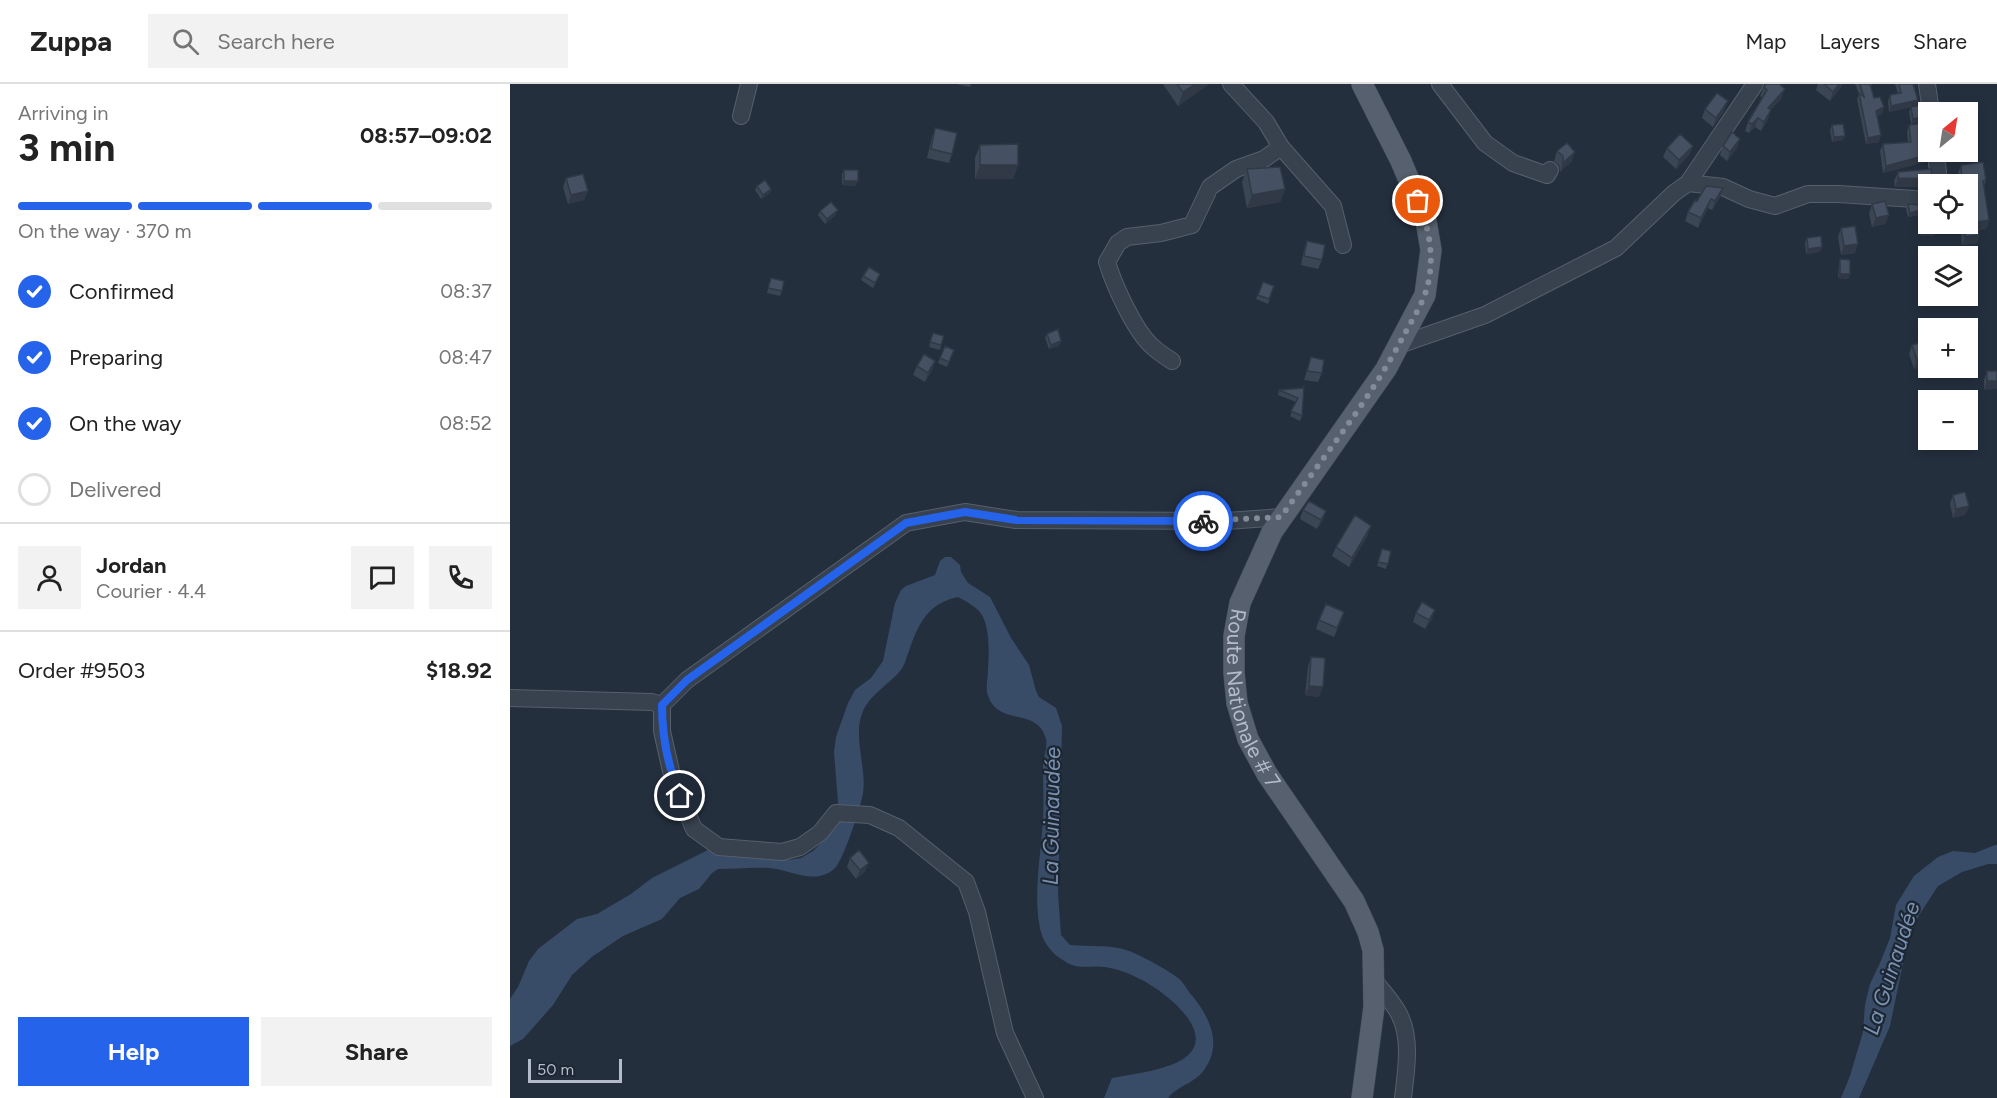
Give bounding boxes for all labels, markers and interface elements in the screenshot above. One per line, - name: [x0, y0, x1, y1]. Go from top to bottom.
- search box: [148, 14, 568, 68]
- text: Zuppa: [30, 24, 112, 58]
- icon: search: [169, 25, 202, 58]
- text: Search here: [217, 28, 335, 55]
- text: Map: [1746, 29, 1786, 54]
- text: Layers: [1819, 29, 1880, 54]
- text: Share: [1913, 29, 1967, 54]
- text: Arriving in: [18, 101, 108, 125]
- north arrow: [1918, 102, 1978, 162]
- map controls: [1918, 102, 1978, 450]
- text: 08:57–09:02: [360, 122, 492, 149]
- text: 3 min: [18, 124, 115, 171]
- button: locate: [1918, 174, 1978, 234]
- pin: [1392, 175, 1443, 226]
- icon: bag: [1401, 184, 1434, 217]
- text: On the way · 370 m: [18, 219, 192, 243]
- button: layers: [1918, 246, 1978, 306]
- icon: check: [18, 275, 51, 308]
- text: Confirmed: [69, 278, 174, 305]
- text: 08:37: [440, 279, 492, 303]
- button: +: [1918, 318, 1978, 378]
- icon: check: [18, 341, 51, 374]
- text: Preparing: [69, 344, 163, 371]
- text: 08:47: [439, 345, 492, 369]
- button: −: [1918, 390, 1978, 450]
- icon: check: [18, 407, 51, 440]
- text: On the way: [69, 410, 181, 437]
- text: 08:52: [439, 411, 492, 435]
- text: Delivered: [69, 476, 162, 503]
- courier: [1173, 491, 1233, 551]
- icon: bike: [1187, 505, 1220, 538]
- button: person: [18, 546, 81, 609]
- button: chat: [351, 546, 414, 609]
- button: phone: [429, 546, 492, 609]
- text: Jordan: [96, 552, 167, 579]
- text: Courier · 4.4: [96, 579, 206, 603]
- street label: Route Nationale # 7: [1222, 607, 1286, 793]
- text: Order #9503: [18, 657, 145, 684]
- text: $18.92: [426, 657, 492, 684]
- water label: La Guinaudée: [1037, 747, 1066, 885]
- pin: [654, 770, 705, 821]
- icon: home: [663, 779, 696, 812]
- water label: La Guinaudée: [1857, 898, 1926, 1038]
- button: Help: [18, 1017, 249, 1086]
- button: Share: [261, 1017, 492, 1086]
- scale bar: [528, 1056, 622, 1084]
- text: 50 m: [537, 1060, 574, 1079]

